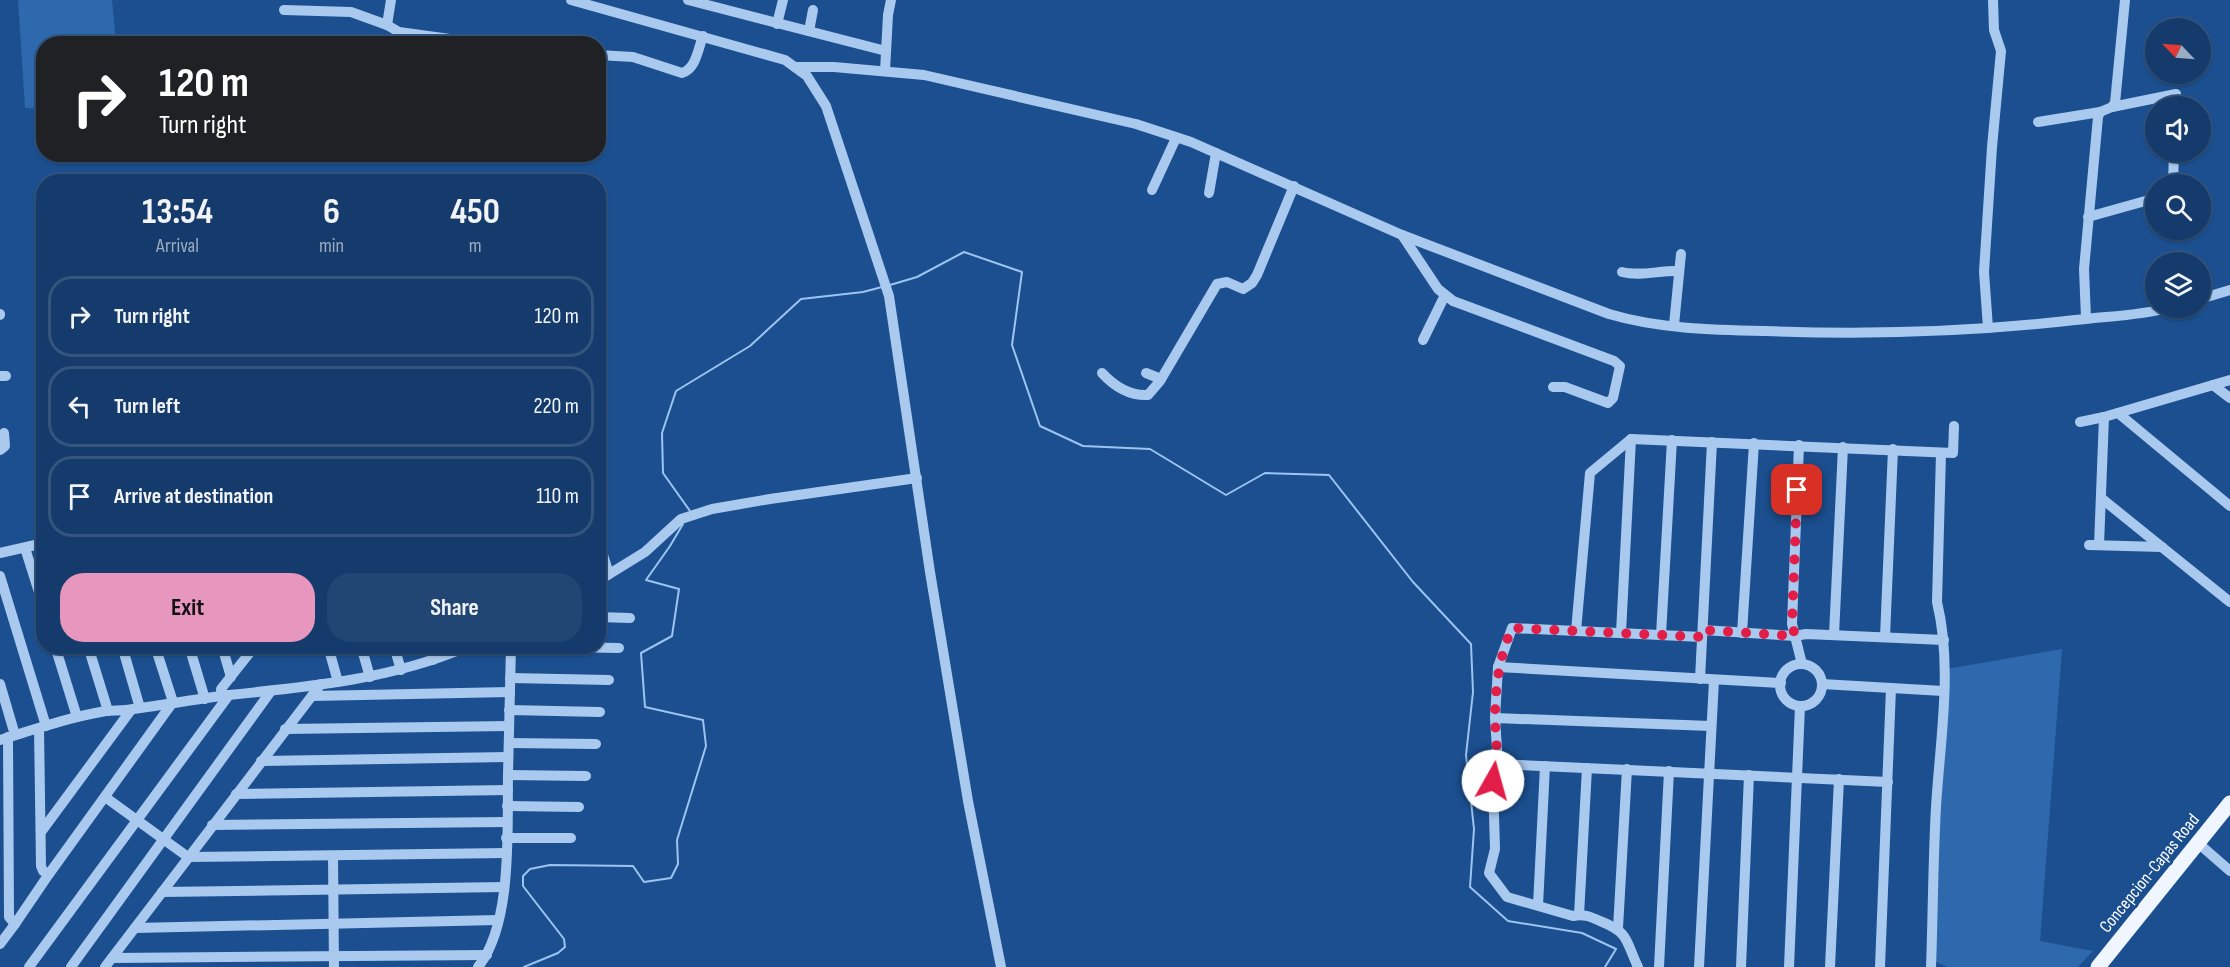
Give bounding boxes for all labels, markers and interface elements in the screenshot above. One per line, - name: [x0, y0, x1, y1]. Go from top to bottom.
- north arrow: [2145, 18, 2211, 84]
- map controls: [2145, 18, 2211, 318]
- text: 120 m: [159, 58, 249, 109]
- icon: right: [60, 60, 138, 138]
- button: sound: [2145, 96, 2211, 162]
- text: Turn right: [159, 109, 246, 141]
- button: search: [2145, 174, 2211, 240]
- text: 13:54: [142, 191, 213, 234]
- text: 6: [323, 191, 340, 234]
- text: 450: [450, 191, 500, 234]
- text: Arrival: [156, 234, 199, 258]
- text: min: [319, 234, 344, 258]
- text: m: [469, 234, 481, 258]
- button: layers: [2145, 252, 2211, 318]
- icon: right: [63, 300, 96, 333]
- text: Turn right: [114, 303, 190, 330]
- text: 120 m: [535, 303, 579, 330]
- icon: left: [63, 390, 96, 423]
- text: Turn left: [114, 393, 180, 420]
- text: 220 m: [533, 393, 579, 420]
- pin: [1771, 464, 1822, 515]
- icon: arrive: [1780, 473, 1813, 506]
- icon: arrive: [63, 480, 96, 513]
- text: Arrive at destination: [114, 483, 273, 510]
- text: 110 m: [536, 483, 579, 510]
- button: Exit: [60, 573, 315, 642]
- button: Share: [327, 573, 582, 642]
- position arrow: [1461, 749, 1525, 813]
- street label: Concepcion-Capas Road: [2095, 810, 2204, 937]

